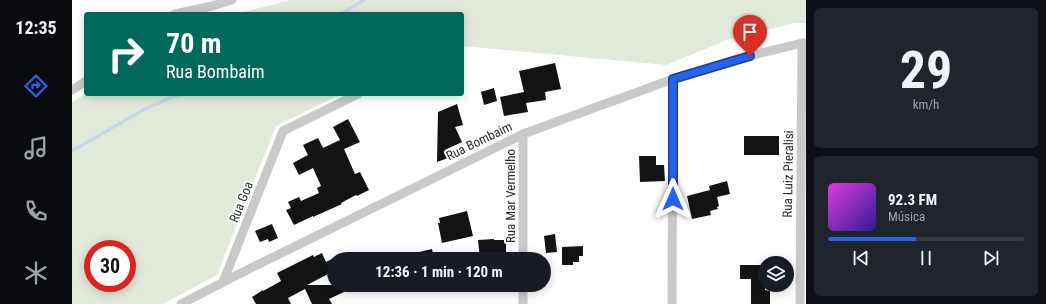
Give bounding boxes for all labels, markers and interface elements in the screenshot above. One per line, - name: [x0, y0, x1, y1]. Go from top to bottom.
- pin: [733, 15, 767, 56]
- text: 12:35: [15, 17, 57, 38]
- icon: arrive: [739, 21, 761, 43]
- text: 70 m: [166, 27, 222, 60]
- icon: right: [100, 28, 152, 80]
- text: 29: [900, 40, 952, 101]
- text: Rua Bombaim: [166, 61, 265, 82]
- icon: directions: [22, 72, 50, 100]
- text: km/h: [913, 97, 939, 112]
- street label: Rua Bombaim: [444, 119, 514, 163]
- street label: Rua Luiz Pieralisi: [780, 130, 796, 218]
- icon: music: [22, 134, 50, 162]
- street label: Rua Mar Vermelho: [503, 149, 518, 243]
- position arrow: [652, 178, 694, 220]
- street label: Rua Goa: [226, 179, 256, 225]
- text: 92.3 FM: [888, 191, 937, 209]
- icon: phone: [22, 197, 50, 225]
- text: Música: [888, 209, 925, 224]
- speed limit sign: 30: [84, 240, 136, 292]
- icon: previous: [850, 247, 872, 269]
- icon: pause: [915, 247, 937, 269]
- icon: next: [980, 247, 1002, 269]
- map controls: [758, 256, 794, 292]
- button: layers: [758, 256, 794, 292]
- icon: climate: [22, 259, 50, 287]
- text: 12:36 · 1 min · 120 m: [375, 263, 503, 281]

